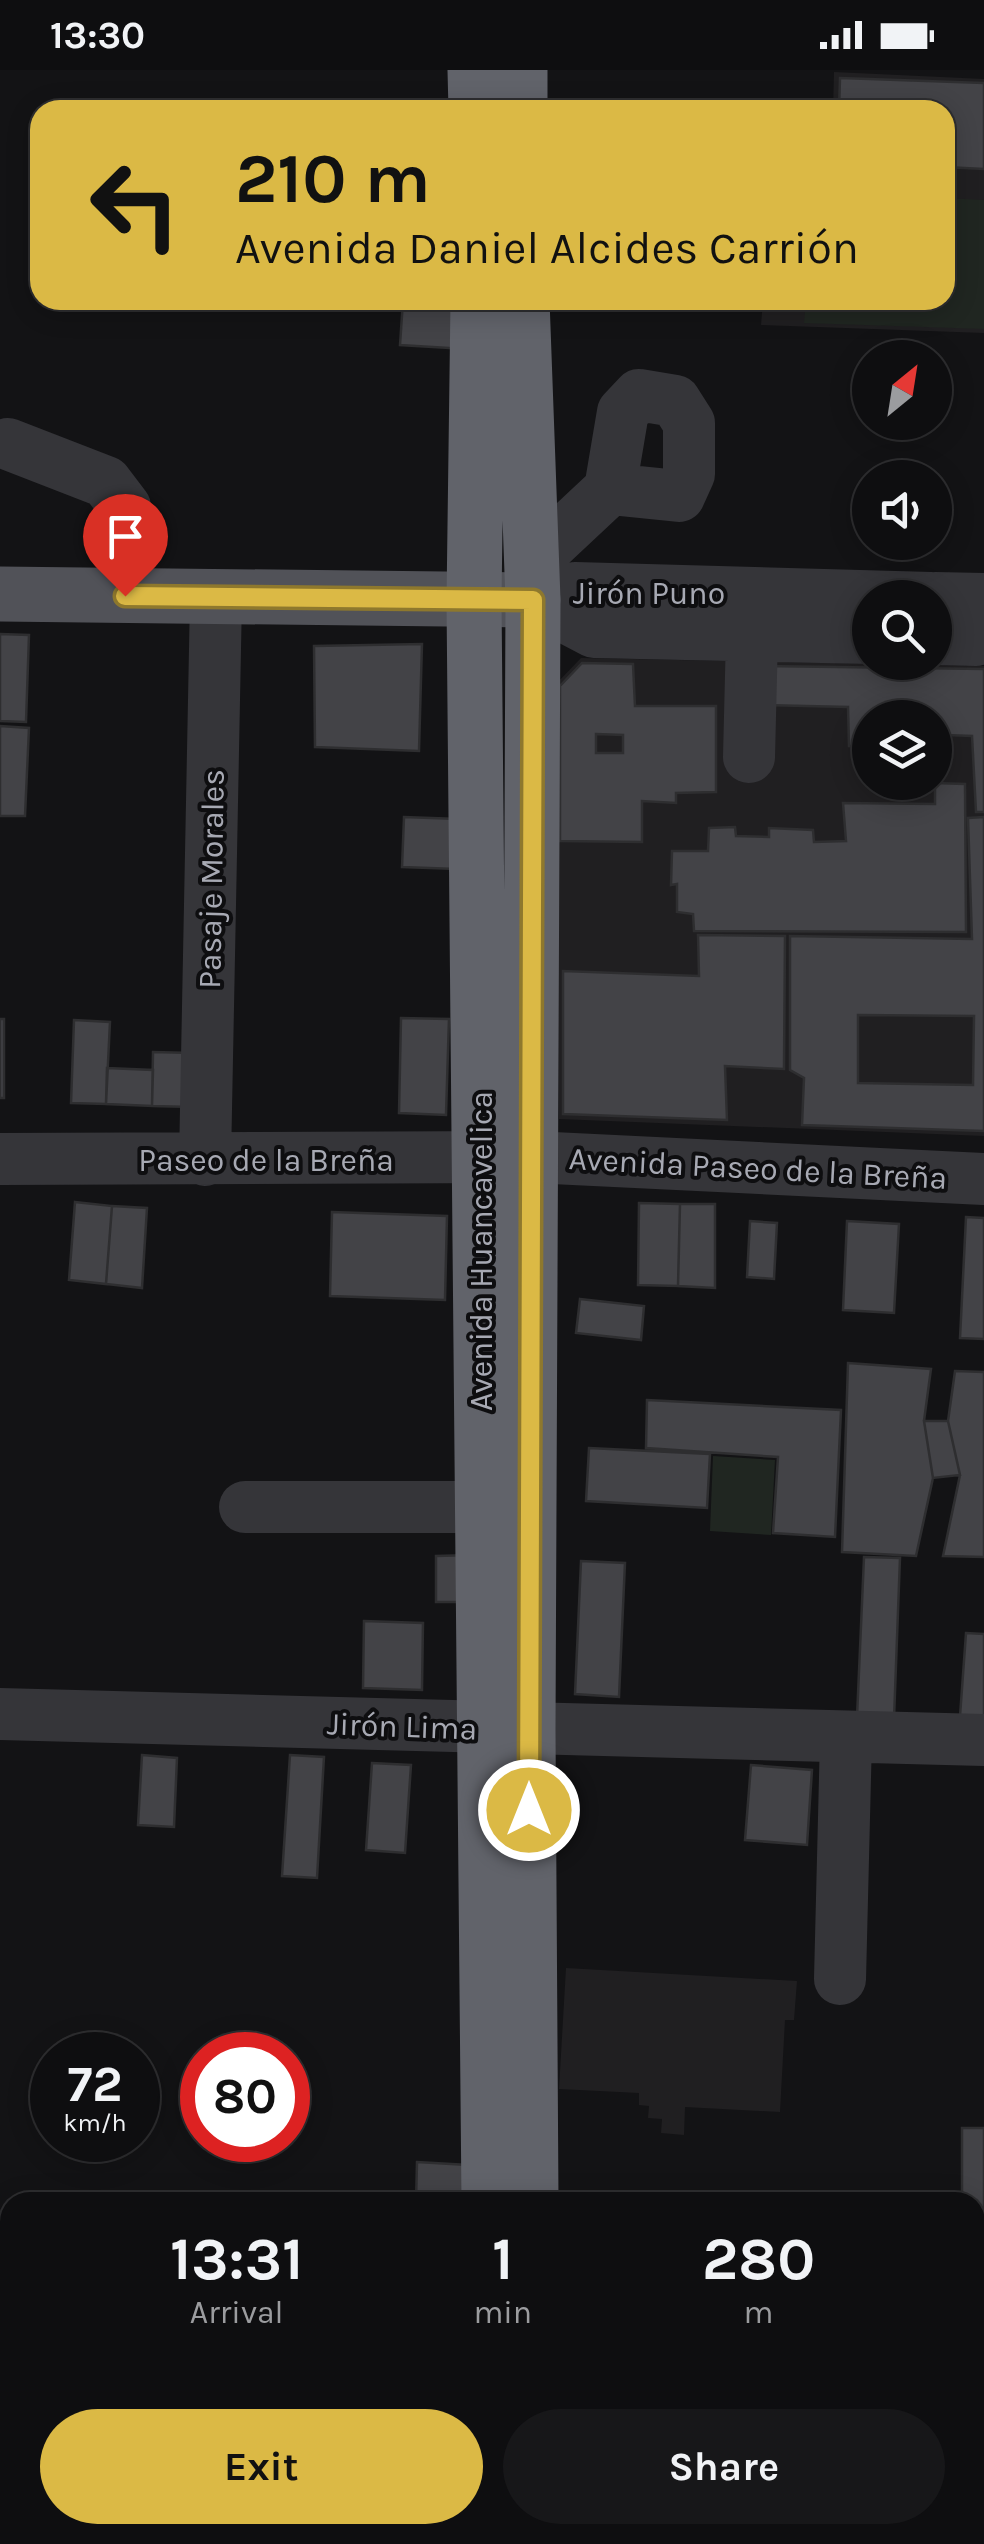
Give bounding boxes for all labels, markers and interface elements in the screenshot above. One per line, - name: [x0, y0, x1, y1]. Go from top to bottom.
- text: 13:30: [50, 13, 145, 58]
- text: 210 m: [235, 138, 431, 220]
- icon: left: [70, 140, 200, 270]
- text: Avenida Daniel Alcides Carrión: [235, 222, 859, 274]
- north arrow: [852, 340, 952, 440]
- map controls: [852, 340, 952, 800]
- button: sound: [852, 460, 952, 560]
- pin: [83, 494, 168, 597]
- icon: arrive: [98, 509, 153, 564]
- street label: Jirón Puno: [573, 575, 725, 612]
- button: search: [852, 580, 952, 680]
- button: layers: [852, 700, 952, 800]
- street label: Pasaje Morales: [191, 769, 232, 989]
- street label: Avenida Huancavelica: [463, 1091, 500, 1411]
- street label: Avenida Paseo de la Breña: [568, 1140, 948, 1197]
- street label: Paseo de la Breña: [138, 1142, 394, 1179]
- street label: Jirón Lima: [326, 1705, 478, 1748]
- position arrow: [477, 1758, 581, 1862]
- speed limit sign: 80: [180, 2032, 310, 2162]
- text: 72: [67, 2055, 123, 2114]
- text: km/h: [63, 2108, 127, 2137]
- text: 13:31: [170, 2224, 303, 2294]
- text: 1: [492, 2224, 513, 2294]
- text: 280: [702, 2224, 815, 2294]
- text: Arrival: [190, 2294, 284, 2331]
- text: min: [473, 2294, 532, 2331]
- text: m: [744, 2294, 774, 2331]
- button: Exit: [40, 2409, 483, 2524]
- button: Share: [503, 2409, 945, 2524]

